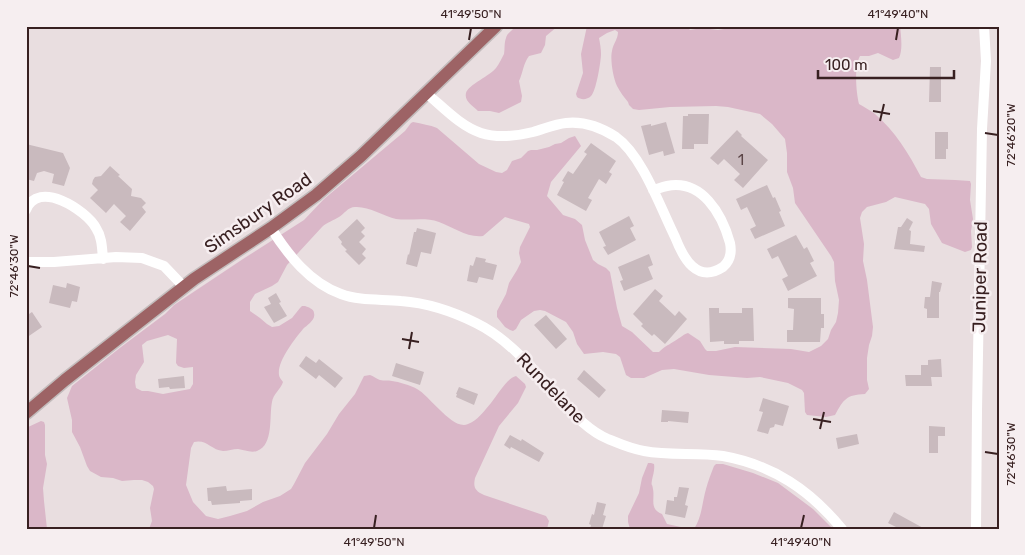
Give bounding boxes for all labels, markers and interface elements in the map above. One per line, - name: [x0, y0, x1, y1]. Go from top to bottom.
- text: 41°49'50"N: [440, 7, 502, 21]
- text: 41°49'40"N: [868, 7, 928, 21]
- scale bar: [818, 48, 954, 80]
- text: 100 m: [825, 56, 867, 74]
- text: 72°46'20"W: [1004, 103, 1018, 166]
- house number: 1: [738, 151, 744, 169]
- street label: Simsbury Road: [200, 168, 316, 258]
- street label: Juniper Road: [968, 221, 992, 333]
- text: 72°46'30"W: [7, 234, 21, 298]
- street label: Rundelane: [512, 348, 590, 428]
- text: 72°46'30"W: [1004, 422, 1018, 486]
- text: 41°49'50"N: [343, 535, 405, 549]
- text: 41°49'40"N: [771, 535, 831, 549]

